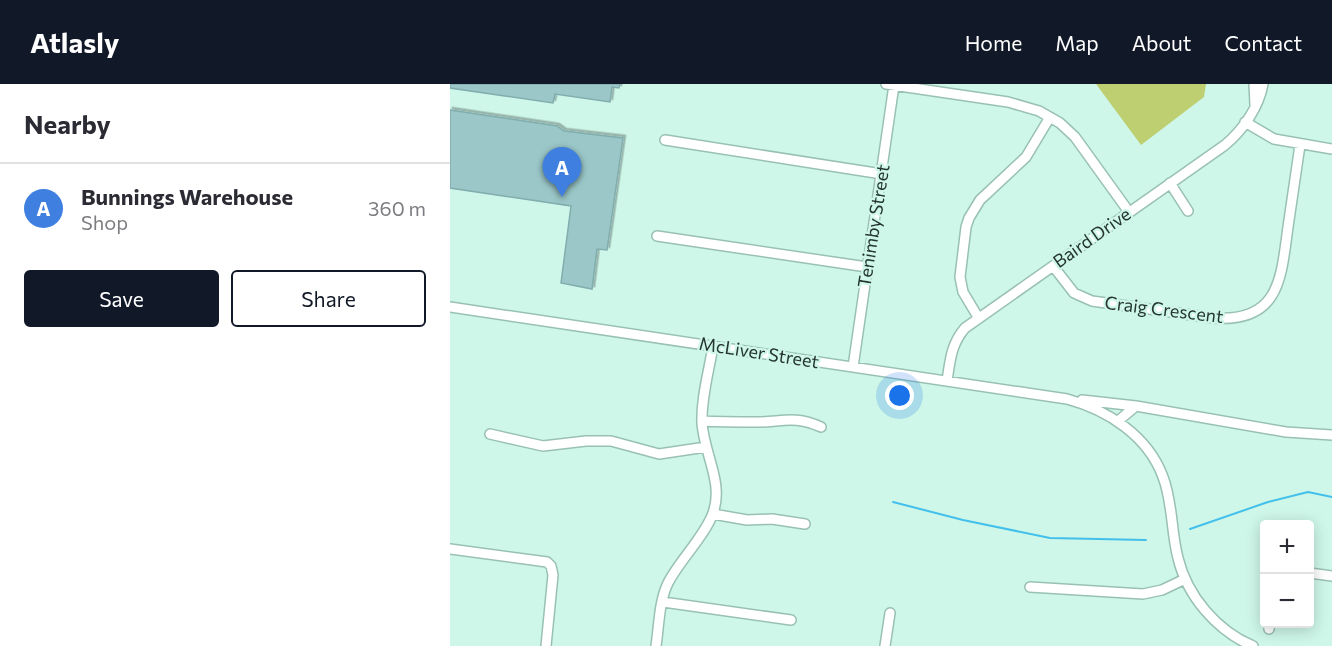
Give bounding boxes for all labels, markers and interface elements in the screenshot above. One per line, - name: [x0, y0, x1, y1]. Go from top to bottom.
- text: Atlasly: [30, 25, 119, 59]
- text: Home: [965, 30, 1022, 55]
- text: Map: [1055, 30, 1099, 55]
- text: About: [1132, 30, 1191, 55]
- text: Contact: [1224, 30, 1302, 55]
- text: Nearby: [24, 108, 111, 139]
- pin: A: [542, 147, 582, 197]
- street label: Tenimby Street: [852, 163, 894, 289]
- text: Bunnings Warehouse: [81, 183, 293, 210]
- text: A: [36, 196, 51, 220]
- text: 360 m: [368, 196, 426, 220]
- street label: Baird Drive: [1048, 202, 1135, 272]
- text: Shop: [81, 210, 128, 234]
- button: Save: [24, 270, 219, 327]
- button: Share: [231, 270, 426, 327]
- street label: Craig Crescent: [1103, 291, 1225, 327]
- street label: McLiver Street: [698, 332, 821, 372]
- your location: [885, 381, 914, 410]
- map controls: [1260, 520, 1314, 628]
- button: +: [1260, 520, 1314, 574]
- button: −: [1260, 574, 1314, 628]

